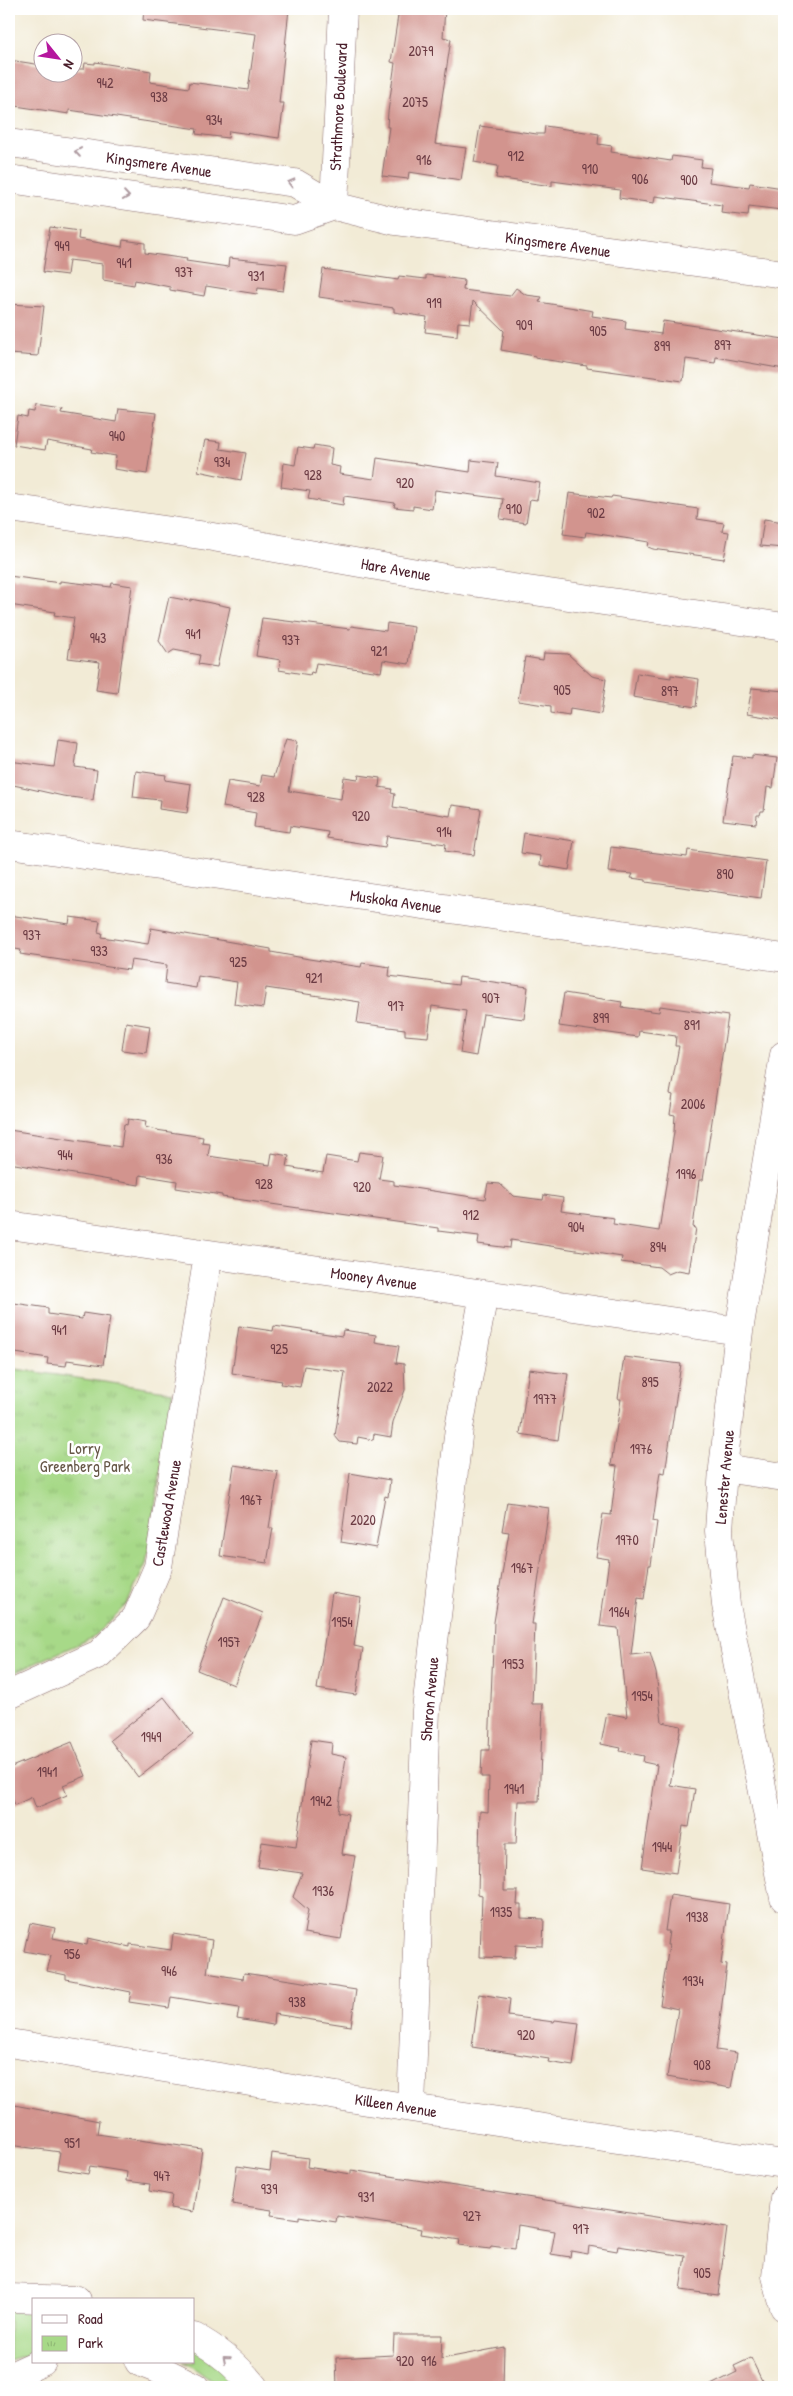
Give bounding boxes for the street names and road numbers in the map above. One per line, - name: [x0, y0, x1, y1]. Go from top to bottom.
- street label: Strathmore Boulevard: [324, 43, 352, 171]
- street label: Kingsmere Avenue: [105, 146, 214, 182]
- street label: Kingsmere Avenue: [504, 226, 613, 262]
- street label: Hare Avenue: [359, 552, 433, 586]
- street label: Muskoka Avenue: [349, 884, 444, 918]
- street label: Mooney Avenue: [329, 1261, 419, 1295]
- street label: Lenester Avenue: [709, 1428, 739, 1525]
- street label: Castlewood Avenue: [146, 1457, 186, 1568]
- street label: Sharon Avenue: [414, 1655, 444, 1742]
- street label: Killeen Avenue: [353, 2088, 439, 2122]

